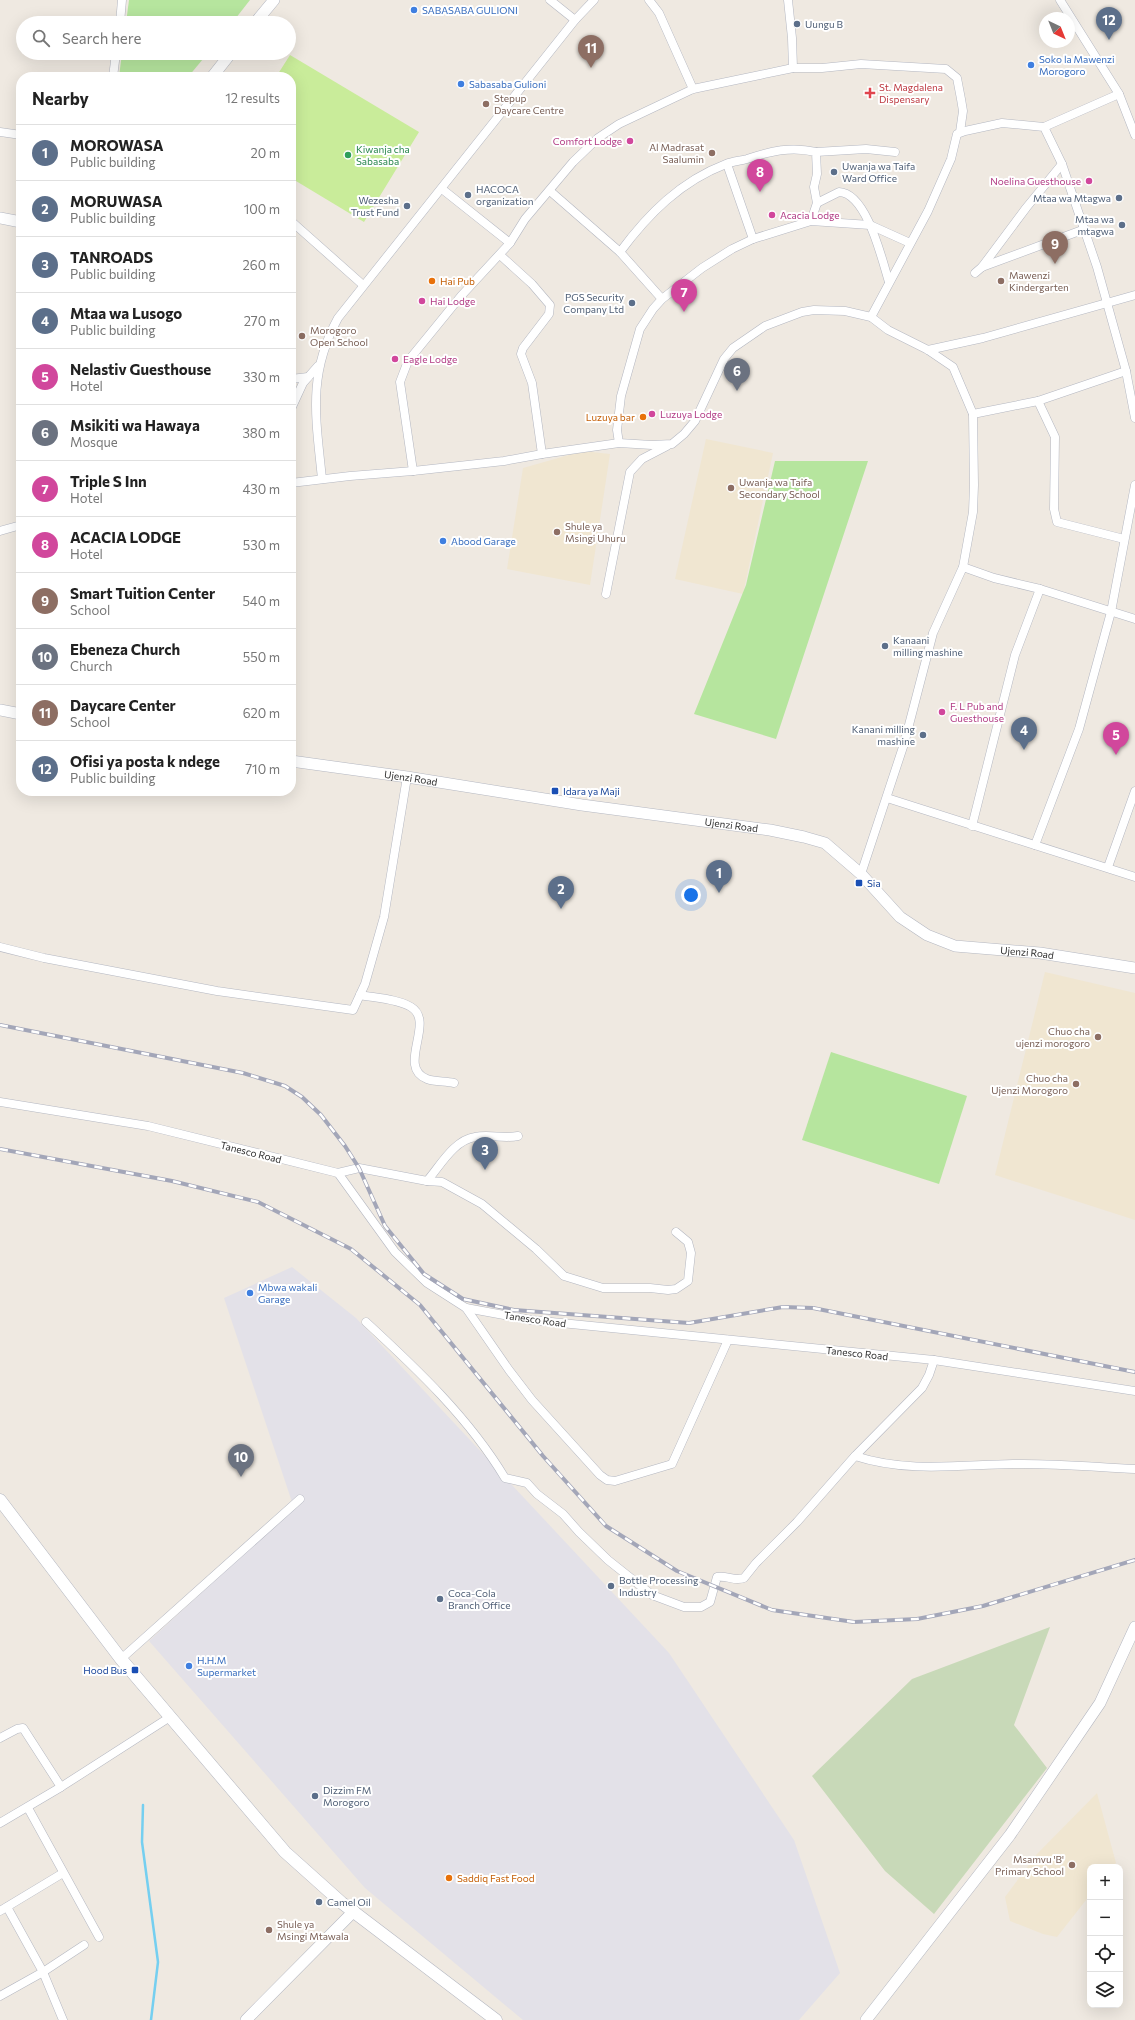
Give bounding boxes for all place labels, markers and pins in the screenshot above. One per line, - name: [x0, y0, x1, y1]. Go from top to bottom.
- place label: SABASABA GULIONI: [422, 4, 518, 16]
- marker: SABASABA GULIONI: [409, 5, 419, 15]
- pin: 12: [1096, 7, 1122, 40]
- place label: Uungu B: [805, 18, 844, 30]
- marker: Uungu B: [792, 19, 802, 29]
- pin: 11: [578, 35, 604, 68]
- place label: Soko la Mawenzi Morogoro: [1039, 53, 1115, 77]
- marker: Soko la Mawenzi Morogoro: [1026, 60, 1036, 70]
- place label: Sabasaba Gulioni: [469, 78, 546, 90]
- marker: Sabasaba Gulioni: [456, 79, 466, 89]
- place label: St. Magdalena Dispensary: [879, 81, 943, 105]
- marker: St. Magdalena Dispensary: [864, 87, 876, 99]
- place label: Stepup Daycare Centre: [494, 92, 564, 116]
- marker: Stepup Daycare Centre: [481, 99, 491, 109]
- place label: Comfort Lodge: [553, 135, 622, 147]
- marker: Comfort Lodge: [625, 136, 635, 146]
- place label: Al Madrasat Saalumin: [649, 141, 704, 165]
- place label: Kiwanja cha Sabasaba: [356, 143, 410, 167]
- marker: Al Madrasat Saalumin: [707, 148, 717, 158]
- marker: Kiwanja cha Sabasaba: [343, 150, 353, 160]
- pin: 8: [747, 159, 773, 192]
- place label: Uwanja wa Taifa Ward Office: [842, 160, 915, 184]
- marker: Uwanja wa Taifa Ward Office: [829, 167, 839, 177]
- place label: Noelina Guesthouse: [990, 175, 1081, 187]
- marker: Noelina Guesthouse: [1084, 176, 1094, 186]
- place label: HACOCA organization: [476, 183, 533, 207]
- marker: HACOCA organization: [463, 190, 473, 200]
- place label: Mtaa wa Mtagwa: [1033, 192, 1111, 204]
- marker: Mtaa wa Mtagwa: [1114, 193, 1124, 203]
- place label: Wezesha Trust Fund: [351, 194, 399, 218]
- marker: Wezesha Trust Fund: [402, 201, 412, 211]
- place label: Acacia Lodge: [780, 209, 840, 221]
- marker: Acacia Lodge: [767, 210, 777, 220]
- place label: Mtaa wa mtagwa: [1075, 213, 1114, 237]
- marker: Mtaa wa mtagwa: [1117, 220, 1127, 230]
- pin: 9: [1042, 231, 1068, 264]
- place label: Mawenzi Kindergarten: [1009, 269, 1069, 293]
- place label: Hai Pub: [440, 275, 475, 287]
- marker: Hai Pub: [427, 276, 437, 286]
- marker: Mawenzi Kindergarten: [996, 276, 1006, 286]
- pin: 7: [671, 279, 697, 312]
- place label: PGS Security Company Ltd: [563, 291, 624, 315]
- place label: Hai Lodge: [430, 295, 475, 307]
- marker: Hai Lodge: [417, 296, 427, 306]
- marker: PGS Security Company Ltd: [627, 298, 637, 308]
- place label: Morogoro Open School: [310, 324, 368, 348]
- marker: Morogoro Open School: [297, 331, 307, 341]
- place label: Eagle Lodge: [403, 353, 457, 365]
- marker: Eagle Lodge: [390, 354, 400, 364]
- pin: 6: [724, 358, 750, 391]
- place label: Luzuya Lodge: [660, 408, 722, 420]
- marker: Luzuya Lodge: [647, 409, 657, 419]
- place label: Luzuya bar: [586, 411, 635, 423]
- marker: Luzuya bar: [638, 412, 648, 422]
- place label: Uwanja wa Taifa Secondary School: [739, 476, 820, 500]
- marker: Uwanja wa Taifa Secondary School: [726, 483, 736, 493]
- place label: Shule ya Msingi Uhuru: [565, 520, 626, 544]
- marker: Shule ya Msingi Uhuru: [552, 527, 562, 537]
- place label: Abood Garage: [451, 535, 516, 547]
- marker: Abood Garage: [438, 536, 448, 546]
- place label: Kanaani milling mashine: [893, 634, 963, 658]
- marker: Kanaani milling mashine: [880, 641, 890, 651]
- place label: F. L Pub and Guesthouse: [950, 700, 1004, 724]
- marker: F. L Pub and Guesthouse: [937, 707, 947, 717]
- pin: 4: [1011, 717, 1037, 750]
- pin: 5: [1103, 722, 1129, 755]
- place label: Kanani milling mashine: [852, 723, 916, 747]
- marker: Kanani milling mashine: [918, 730, 928, 740]
- place label: Idara ya Maji: [563, 785, 620, 797]
- marker: Idara ya Maji: [550, 786, 560, 796]
- pin: 1: [706, 860, 732, 893]
- pin: 2: [548, 876, 574, 909]
- place label: Sia: [867, 877, 881, 889]
- marker: Sia: [854, 878, 864, 888]
- place label: Chuo cha ujenzi morogoro: [1016, 1025, 1090, 1049]
- marker: Chuo cha ujenzi morogoro: [1093, 1032, 1103, 1042]
- place label: Chuo cha Ujenzi Morogoro: [991, 1072, 1068, 1096]
- marker: Chuo cha Ujenzi Morogoro: [1071, 1079, 1081, 1089]
- pin: 3: [472, 1137, 498, 1170]
- place label: Mbwa wakali Garage: [258, 1281, 317, 1305]
- marker: Mbwa wakali Garage: [245, 1288, 255, 1298]
- pin: 10: [228, 1444, 254, 1477]
- place label: Bottle Processing Industry: [619, 1574, 699, 1598]
- marker: Bottle Processing Industry: [606, 1581, 616, 1591]
- place label: Coca-Cola Branch Office: [448, 1587, 511, 1611]
- marker: Coca-Cola Branch Office: [435, 1594, 445, 1604]
- place label: H.H.M Supermarket: [197, 1654, 256, 1678]
- marker: H.H.M Supermarket: [184, 1661, 194, 1671]
- place label: Hood Bus: [83, 1664, 127, 1676]
- marker: Hood Bus: [130, 1665, 140, 1675]
- place label: Dizzim FM Morogoro: [323, 1784, 371, 1808]
- marker: Dizzim FM Morogoro: [310, 1791, 320, 1801]
- place label: Msamvu 'B' Primary School: [995, 1853, 1064, 1877]
- marker: Msamvu 'B' Primary School: [1067, 1860, 1077, 1870]
- place label: Saddiq Fast Food: [457, 1872, 535, 1884]
- marker: Saddiq Fast Food: [444, 1873, 454, 1883]
- place label: Camel Oil: [327, 1896, 371, 1908]
- marker: Camel Oil: [314, 1897, 324, 1907]
- place label: Shule ya Msingi Mtawala: [277, 1918, 349, 1942]
- marker: Shule ya Msingi Mtawala: [264, 1925, 274, 1935]

